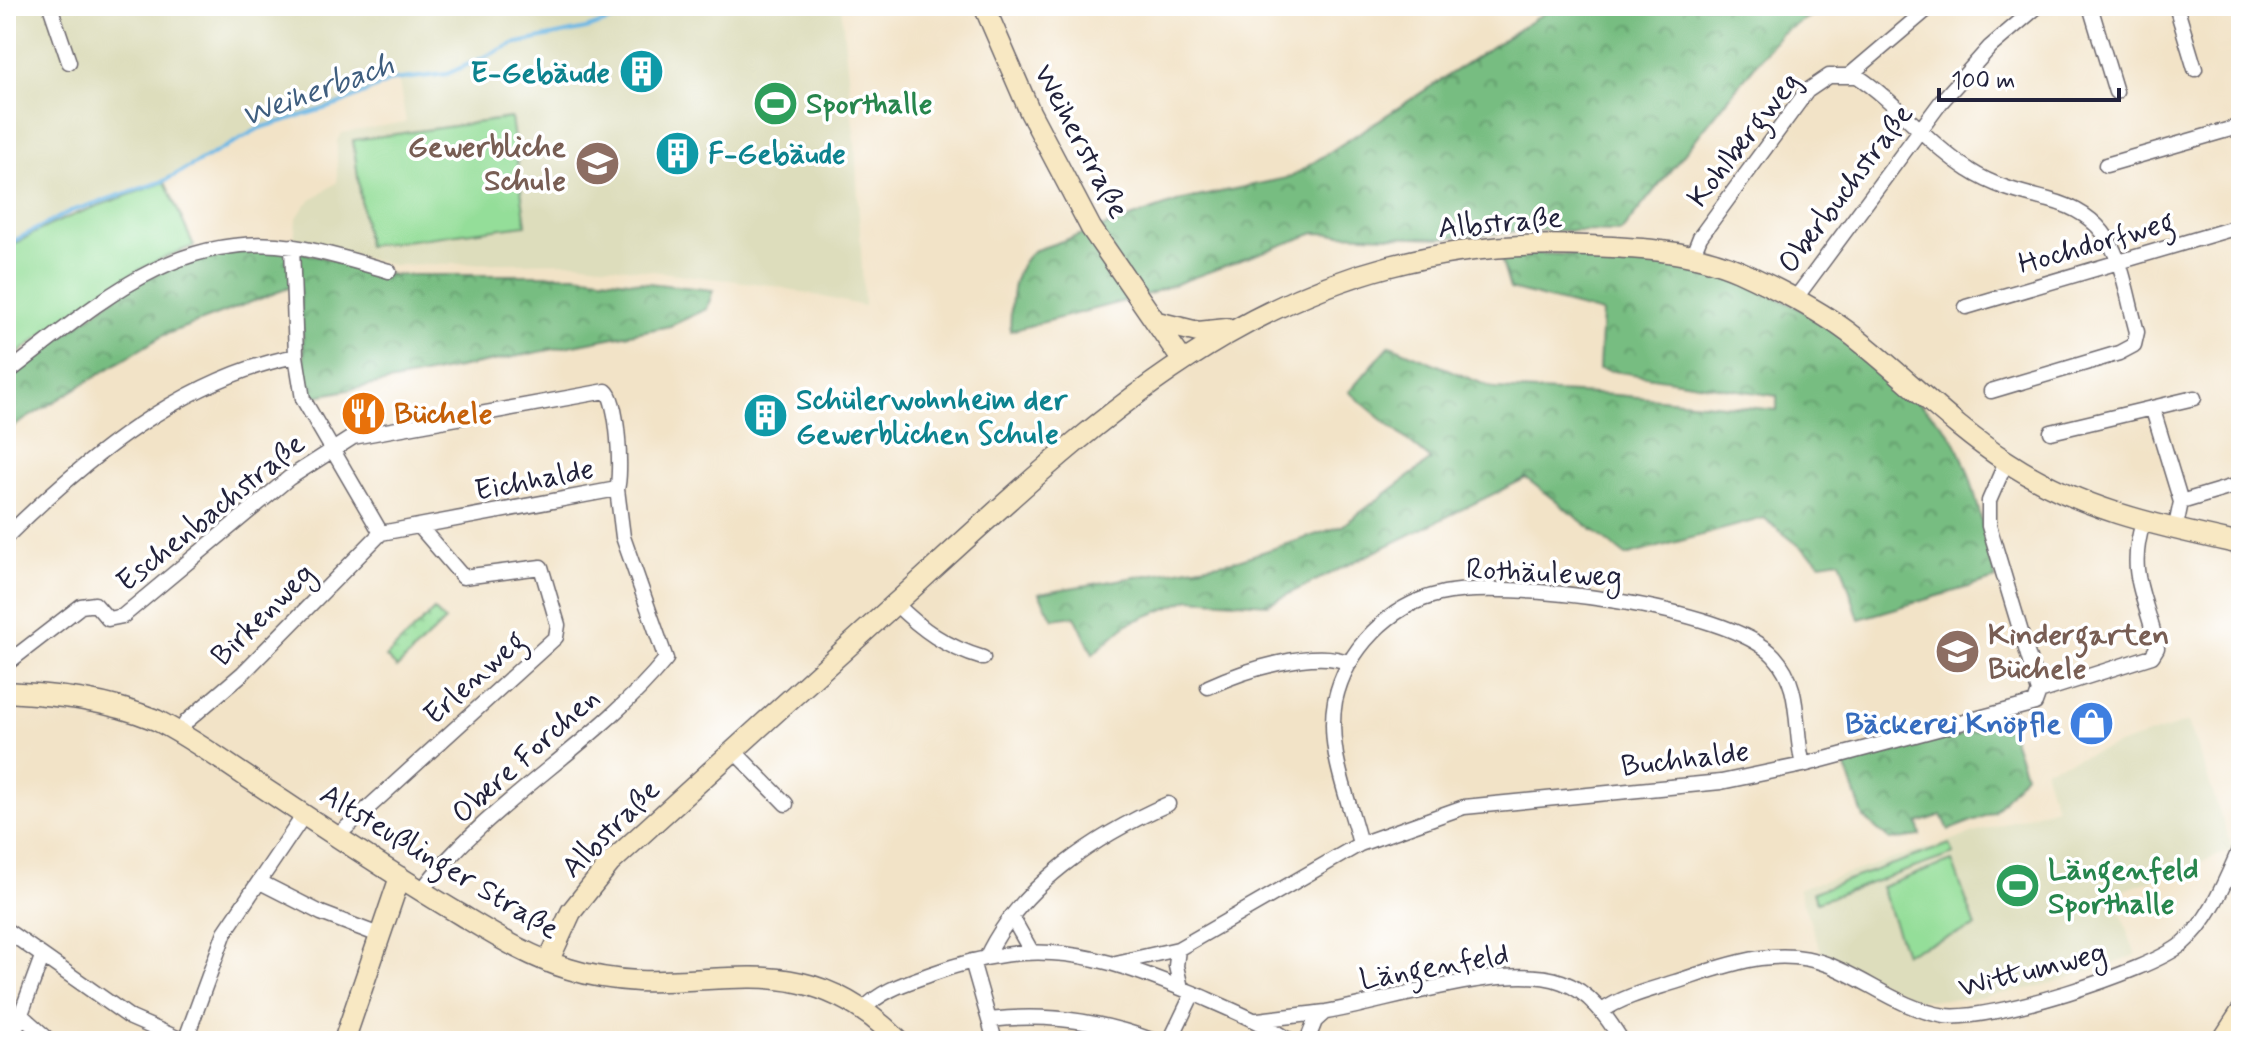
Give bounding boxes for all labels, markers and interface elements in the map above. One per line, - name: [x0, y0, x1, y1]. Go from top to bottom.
- water label: Weiherbach: [235, 44, 400, 138]
- building icon: E-Gebäude: [617, 48, 665, 96]
- scale bar: [1939, 52, 2119, 102]
- place label: E-Gebäude: [471, 54, 610, 93]
- street label: Weiherstraße: [1024, 58, 1138, 226]
- street label: Kohlbergweg: [1679, 64, 1812, 218]
- text: 100 m: [1951, 66, 2015, 97]
- sports icon: Sporthalle: [751, 79, 799, 127]
- place label: Sporthalle: [806, 85, 932, 124]
- street label: Oberbuchstraße: [1770, 96, 1923, 282]
- place label: Gewerbliche Schule: [408, 128, 566, 201]
- building icon: F-Gebäude: [653, 129, 701, 177]
- place label: F-Gebäude: [708, 135, 846, 174]
- school or university icon: Gewerbliche Schule: [573, 139, 621, 187]
- street label: Albstraße: [1436, 199, 1564, 248]
- street label: Hochdorfweg: [2014, 203, 2180, 287]
- place label: Schülerwohnheim der Gewerblichen Schule: [796, 381, 1068, 454]
- restaurant icon: Büchele: [339, 389, 387, 437]
- building icon: Schülerwohnheim der Gewerblichen Schule: [741, 392, 789, 440]
- place label: Büchele: [394, 395, 493, 434]
- street label: Eschenbachstraße: [109, 425, 313, 601]
- street label: Eichhalde: [471, 450, 597, 511]
- street label: Rothäuleweg: [1465, 550, 1623, 599]
- street label: Birkenweg: [203, 555, 325, 677]
- place label: Kindergarten Büchele: [1988, 616, 2169, 689]
- street label: Erlenweg: [416, 622, 536, 736]
- school or university icon: Kindergarten Büchele: [1933, 627, 1981, 675]
- street label: Obere Forchen: [444, 679, 608, 833]
- shop icon: Bäckerei Knöpfle: [2068, 699, 2116, 747]
- place label: Bäckerei Knöpfle: [1845, 705, 2061, 744]
- street label: Buchhalde: [1619, 732, 1751, 787]
- street label: Albstraße: [553, 771, 669, 887]
- street label: Altsteußlinger Straße: [311, 775, 566, 952]
- place label: Längenfeld Sporthalle: [2048, 851, 2199, 924]
- sports icon: Längenfeld Sporthalle: [1993, 862, 2041, 910]
- street label: Wittumweg: [1954, 933, 2111, 1010]
- street label: Längenfeld: [1357, 935, 1512, 1003]

